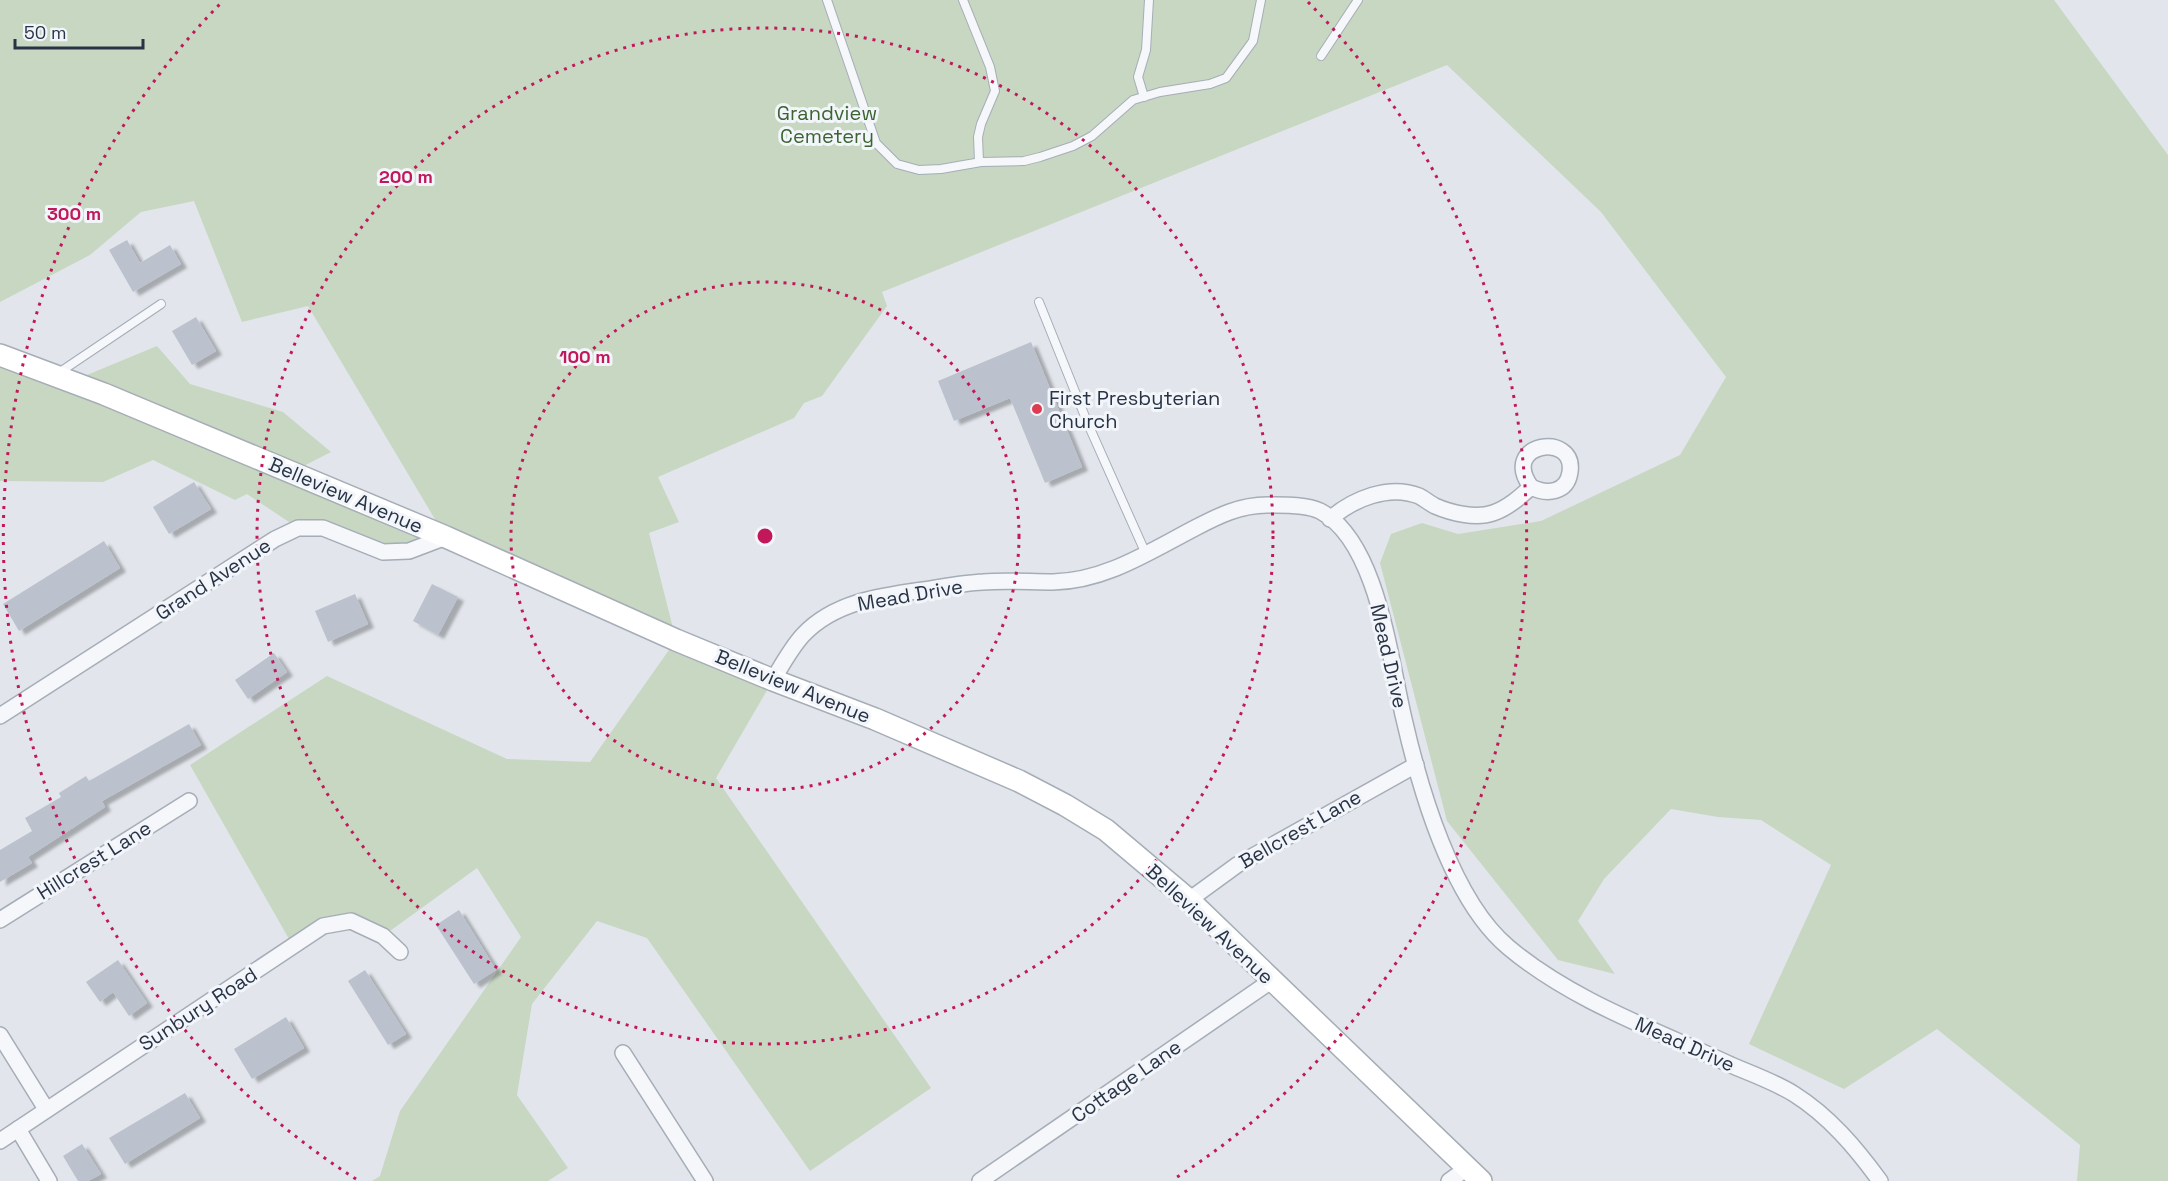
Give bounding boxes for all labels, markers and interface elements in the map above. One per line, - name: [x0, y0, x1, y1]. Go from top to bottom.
- scale bar: [15, 12, 142, 50]
- text: 50 m: [24, 21, 66, 44]
- park label: Grandview Cemetery: [777, 100, 877, 149]
- text: 200 m: [379, 165, 433, 188]
- text: 300 m: [47, 202, 101, 225]
- text: 100 m: [559, 345, 611, 368]
- place label: First Presbyterian Church: [1049, 385, 1220, 434]
- marker: First Presbyterian Church: [1030, 402, 1044, 416]
- street label: Belleview Avenue: [265, 451, 427, 539]
- centre of rings: [755, 526, 775, 546]
- street label: Grand Avenue: [150, 532, 276, 626]
- street label: Mead Drive: [855, 573, 965, 617]
- street label: Mead Drive: [1364, 601, 1414, 711]
- street label: Belleview Avenue: [712, 643, 874, 729]
- street label: Bellcrest Lane: [1234, 783, 1366, 875]
- street label: Hillcrest Lane: [32, 815, 156, 905]
- street label: Belleview Avenue: [1141, 858, 1279, 990]
- street label: Sunbury Road: [134, 961, 262, 1057]
- street label: Mead Drive: [1631, 1011, 1739, 1077]
- street label: Cottage Lane: [1066, 1034, 1186, 1128]

